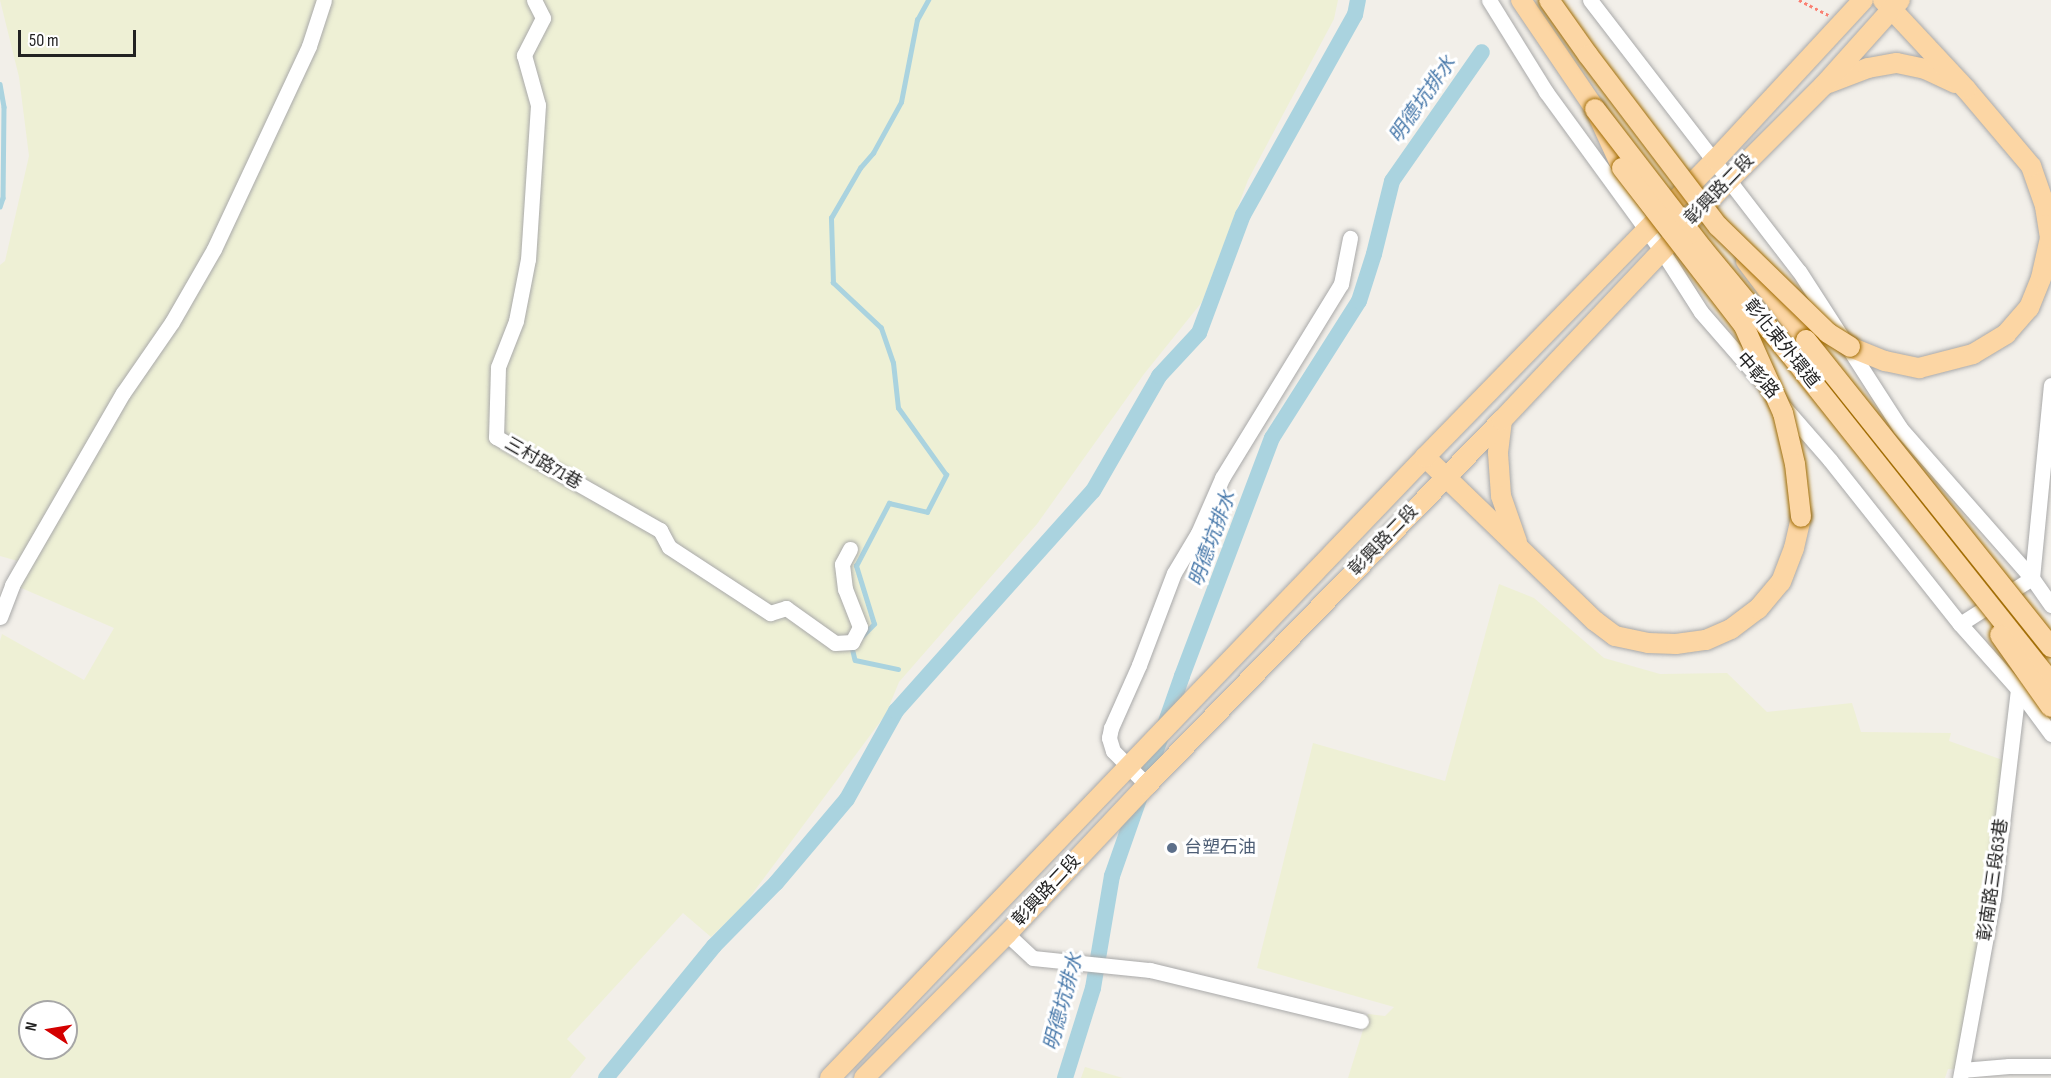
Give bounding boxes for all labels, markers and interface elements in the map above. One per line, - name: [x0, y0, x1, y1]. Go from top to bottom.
- scale bar: [21, 18, 140, 56]
- text: 50 m: [29, 30, 59, 51]
- water label: 明德坑排水: [1384, 52, 1462, 148]
- street label: 彰興路二段: [1681, 150, 1759, 230]
- street label: 彰化東外環道: [1739, 295, 1823, 393]
- street label: 中彰路: [1731, 349, 1783, 403]
- street label: 三村路71巷: [501, 433, 585, 495]
- water label: 明德坑排水: [1185, 488, 1241, 590]
- street label: 彰興路二段: [1345, 501, 1423, 581]
- street label: 彰南路三段63巷: [1975, 817, 2013, 943]
- place label: 台塑石油: [1184, 837, 1256, 859]
- marker: 台塑石油: [1165, 841, 1179, 855]
- street label: 彰興路二段: [1008, 851, 1086, 931]
- water label: 明德坑排水: [1039, 951, 1089, 1053]
- north arrow: [18, 1000, 78, 1060]
- text: N: [22, 1020, 42, 1033]

